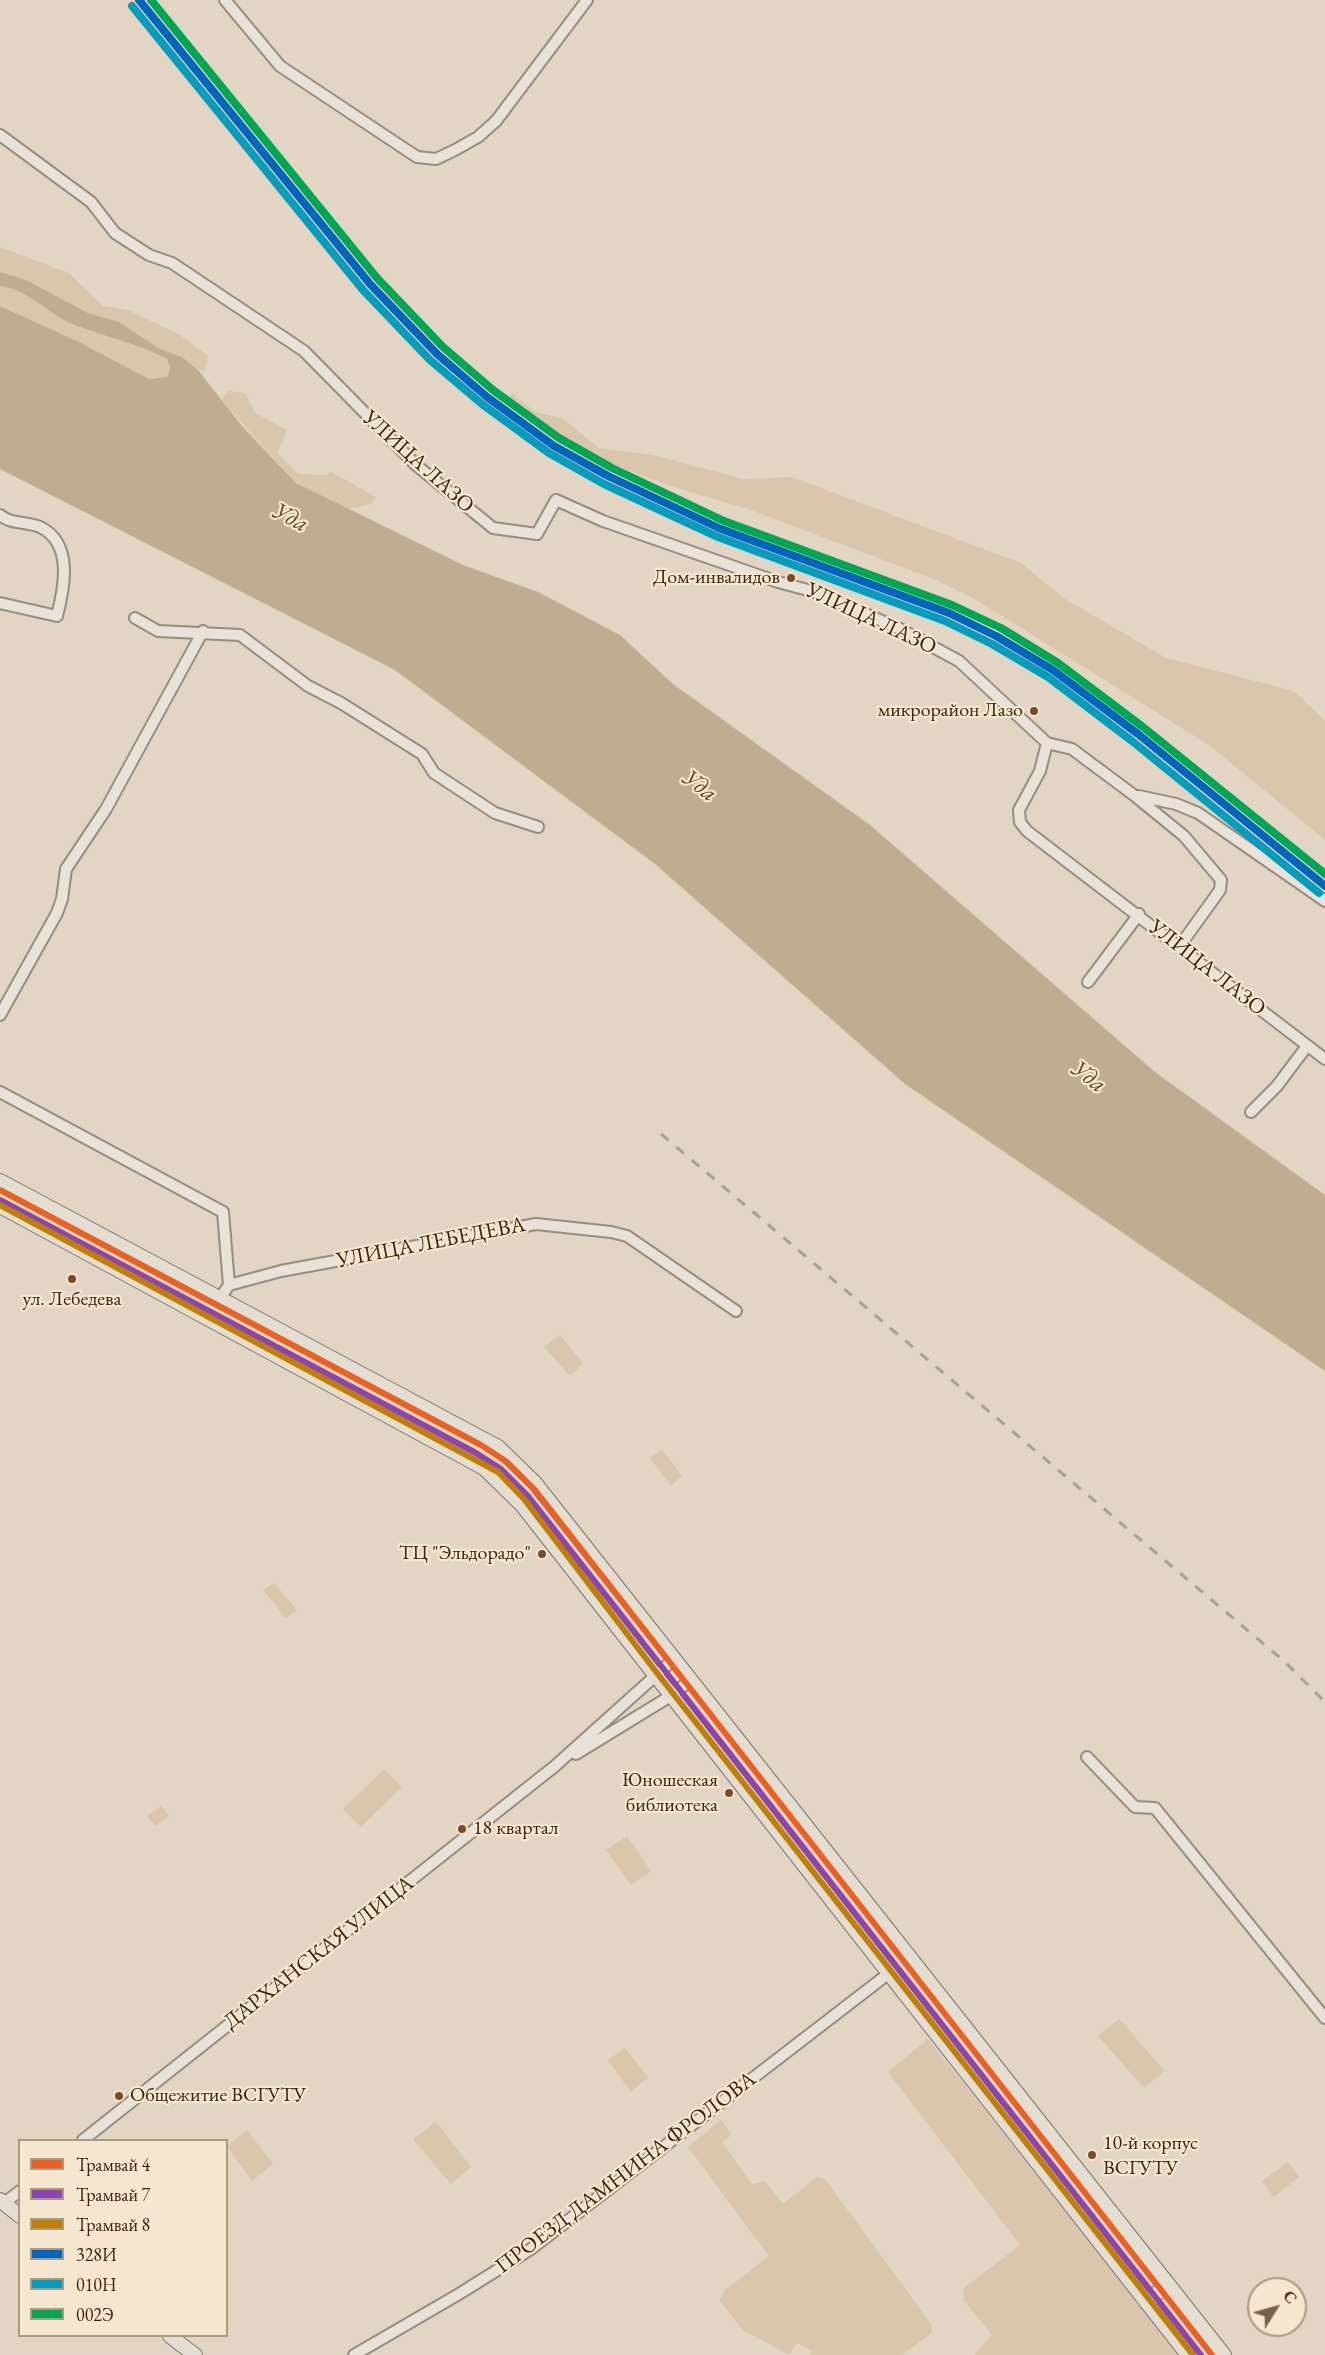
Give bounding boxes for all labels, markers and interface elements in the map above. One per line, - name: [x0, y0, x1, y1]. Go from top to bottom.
- street label: УЛИЦА ЛАЗО: [357, 405, 479, 519]
- water label: Уда: [267, 497, 313, 539]
- place label: Дом-инвалидов: [653, 566, 780, 590]
- marker: Дом-инвалидов: [785, 572, 797, 584]
- street label: УЛИЦА ЛАЗО: [801, 577, 941, 661]
- place label: микрорайон Лазо: [878, 699, 1023, 723]
- marker: микрорайон Лазо: [1028, 705, 1040, 717]
- water label: Уда: [676, 763, 722, 809]
- street label: УЛИЦА ЛАЗО: [1143, 914, 1271, 1022]
- water label: Уда: [1065, 1054, 1111, 1100]
- street label: УЛИЦА ЛЕБЕДЕВА: [334, 1212, 528, 1274]
- marker: ул. Лебедева: [66, 1273, 78, 1285]
- place label: ул. Лебедева: [22, 1288, 122, 1312]
- place label: ТЦ "Эльдорадо": [399, 1542, 531, 1566]
- marker: ТЦ "Эльдорадо": [536, 1548, 548, 1560]
- place label: Юношеская библиотека: [622, 1769, 718, 1816]
- marker: Юношеская библиотека: [723, 1787, 735, 1799]
- place label: 18 квартал: [473, 1817, 558, 1841]
- marker: 18 квартал: [456, 1823, 468, 1835]
- street label: ДАРХАНСКАЯ УЛИЦА: [219, 1871, 419, 2035]
- street label: ПРОЕЗД ДАМНИНА ФРОЛОВА: [490, 2066, 762, 2280]
- place label: Общежитие ВСГУТУ: [130, 2084, 306, 2108]
- marker: Общежитие ВСГУТУ: [113, 2090, 125, 2102]
- place label: 10-й корпус ВСГУТУ: [1103, 2132, 1198, 2179]
- legend: [18, 2139, 228, 2337]
- marker: 10-й корпус ВСГУТУ: [1086, 2149, 1098, 2161]
- text: Трамвай 4: [76, 2153, 150, 2176]
- text: Трамвай 7: [76, 2183, 150, 2206]
- text: Трамвай 8: [76, 2213, 150, 2236]
- text: 328И: [76, 2243, 116, 2266]
- text: 010Н: [76, 2273, 117, 2296]
- north arrow: [1247, 2277, 1307, 2337]
- text: С: [1278, 2286, 1302, 2308]
- text: 002Э: [76, 2303, 114, 2326]

